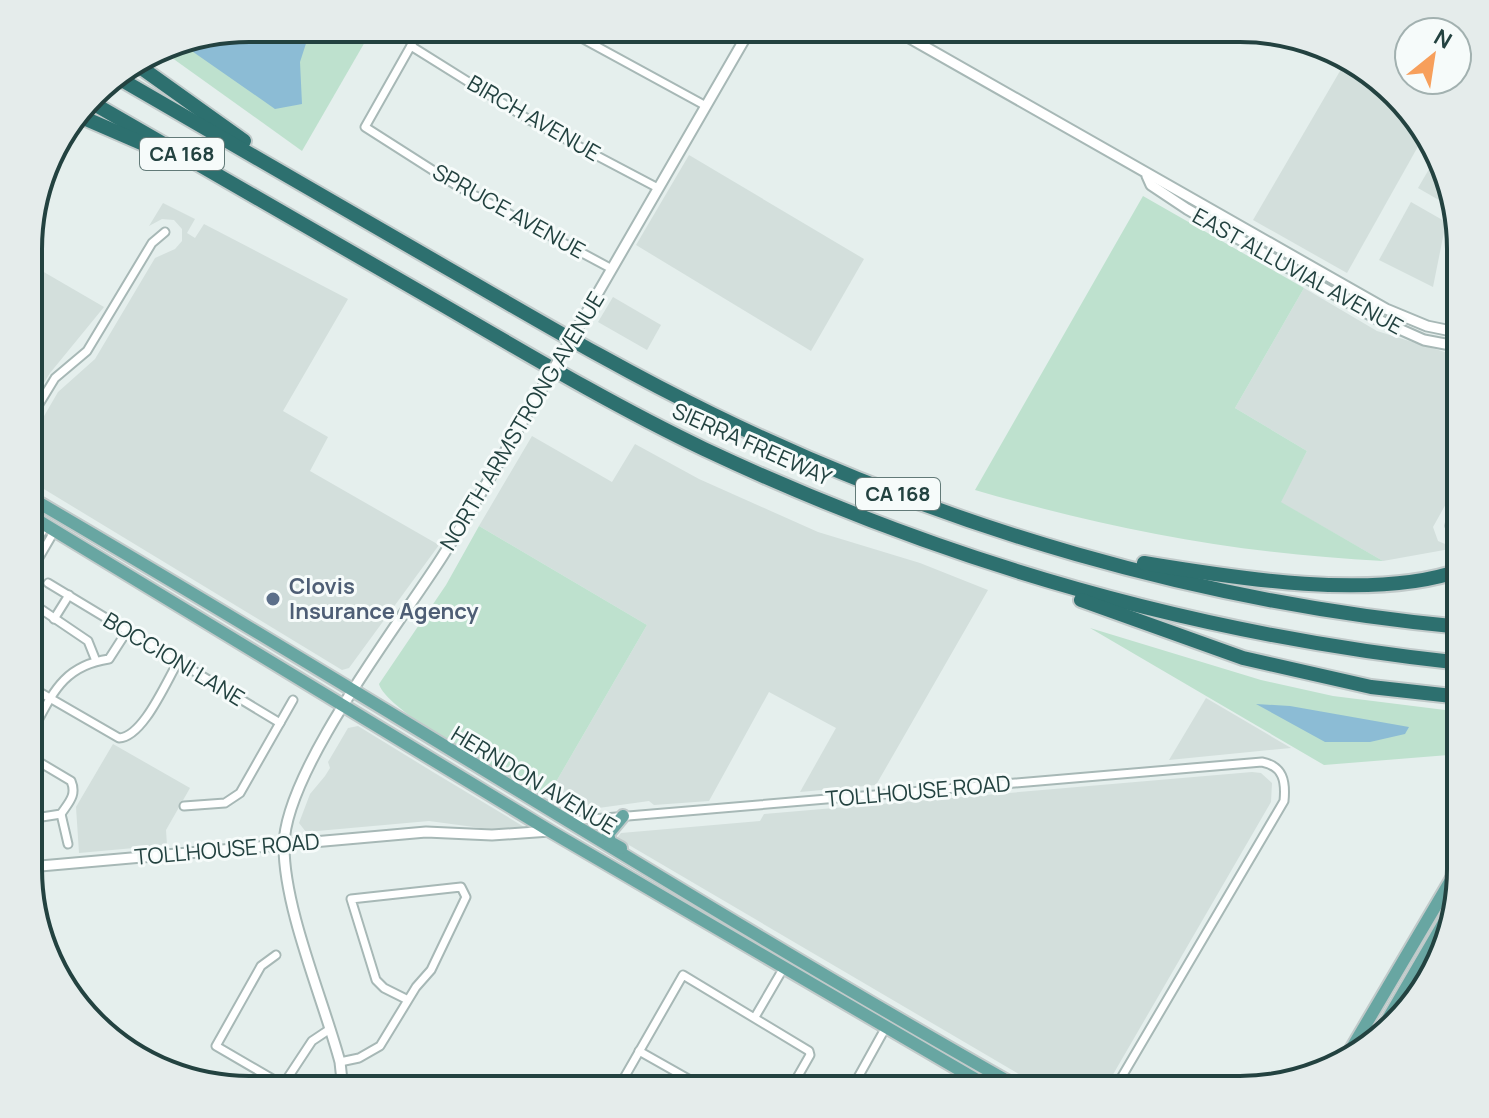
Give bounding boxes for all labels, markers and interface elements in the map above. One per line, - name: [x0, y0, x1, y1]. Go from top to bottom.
- north arrow: [1393, 16, 1473, 96]
- text: N: [1429, 22, 1457, 56]
- street label: BIRCH AVENUE: [462, 68, 606, 168]
- road number: CA 168: [140, 138, 224, 170]
- street label: SPRUCE AVENUE: [427, 157, 591, 265]
- street label: EAST ALLUVIAL AVENUE: [1187, 201, 1409, 341]
- street label: NORTH ARMSTRONG AVENUE: [433, 286, 611, 556]
- street label: SIERRA FREEWAY: [668, 395, 837, 493]
- road number: CA 168: [856, 478, 940, 510]
- place label: Clovis Insurance Agency: [289, 571, 479, 626]
- marker: Clovis Insurance Agency: [264, 590, 282, 608]
- street label: BOCCIONI LANE: [98, 605, 250, 713]
- street label: HERNDON AVENUE: [446, 719, 622, 841]
- street label: TOLLHOUSE ROAD: [824, 768, 1012, 814]
- street label: TOLLHOUSE ROAD: [133, 826, 321, 872]

